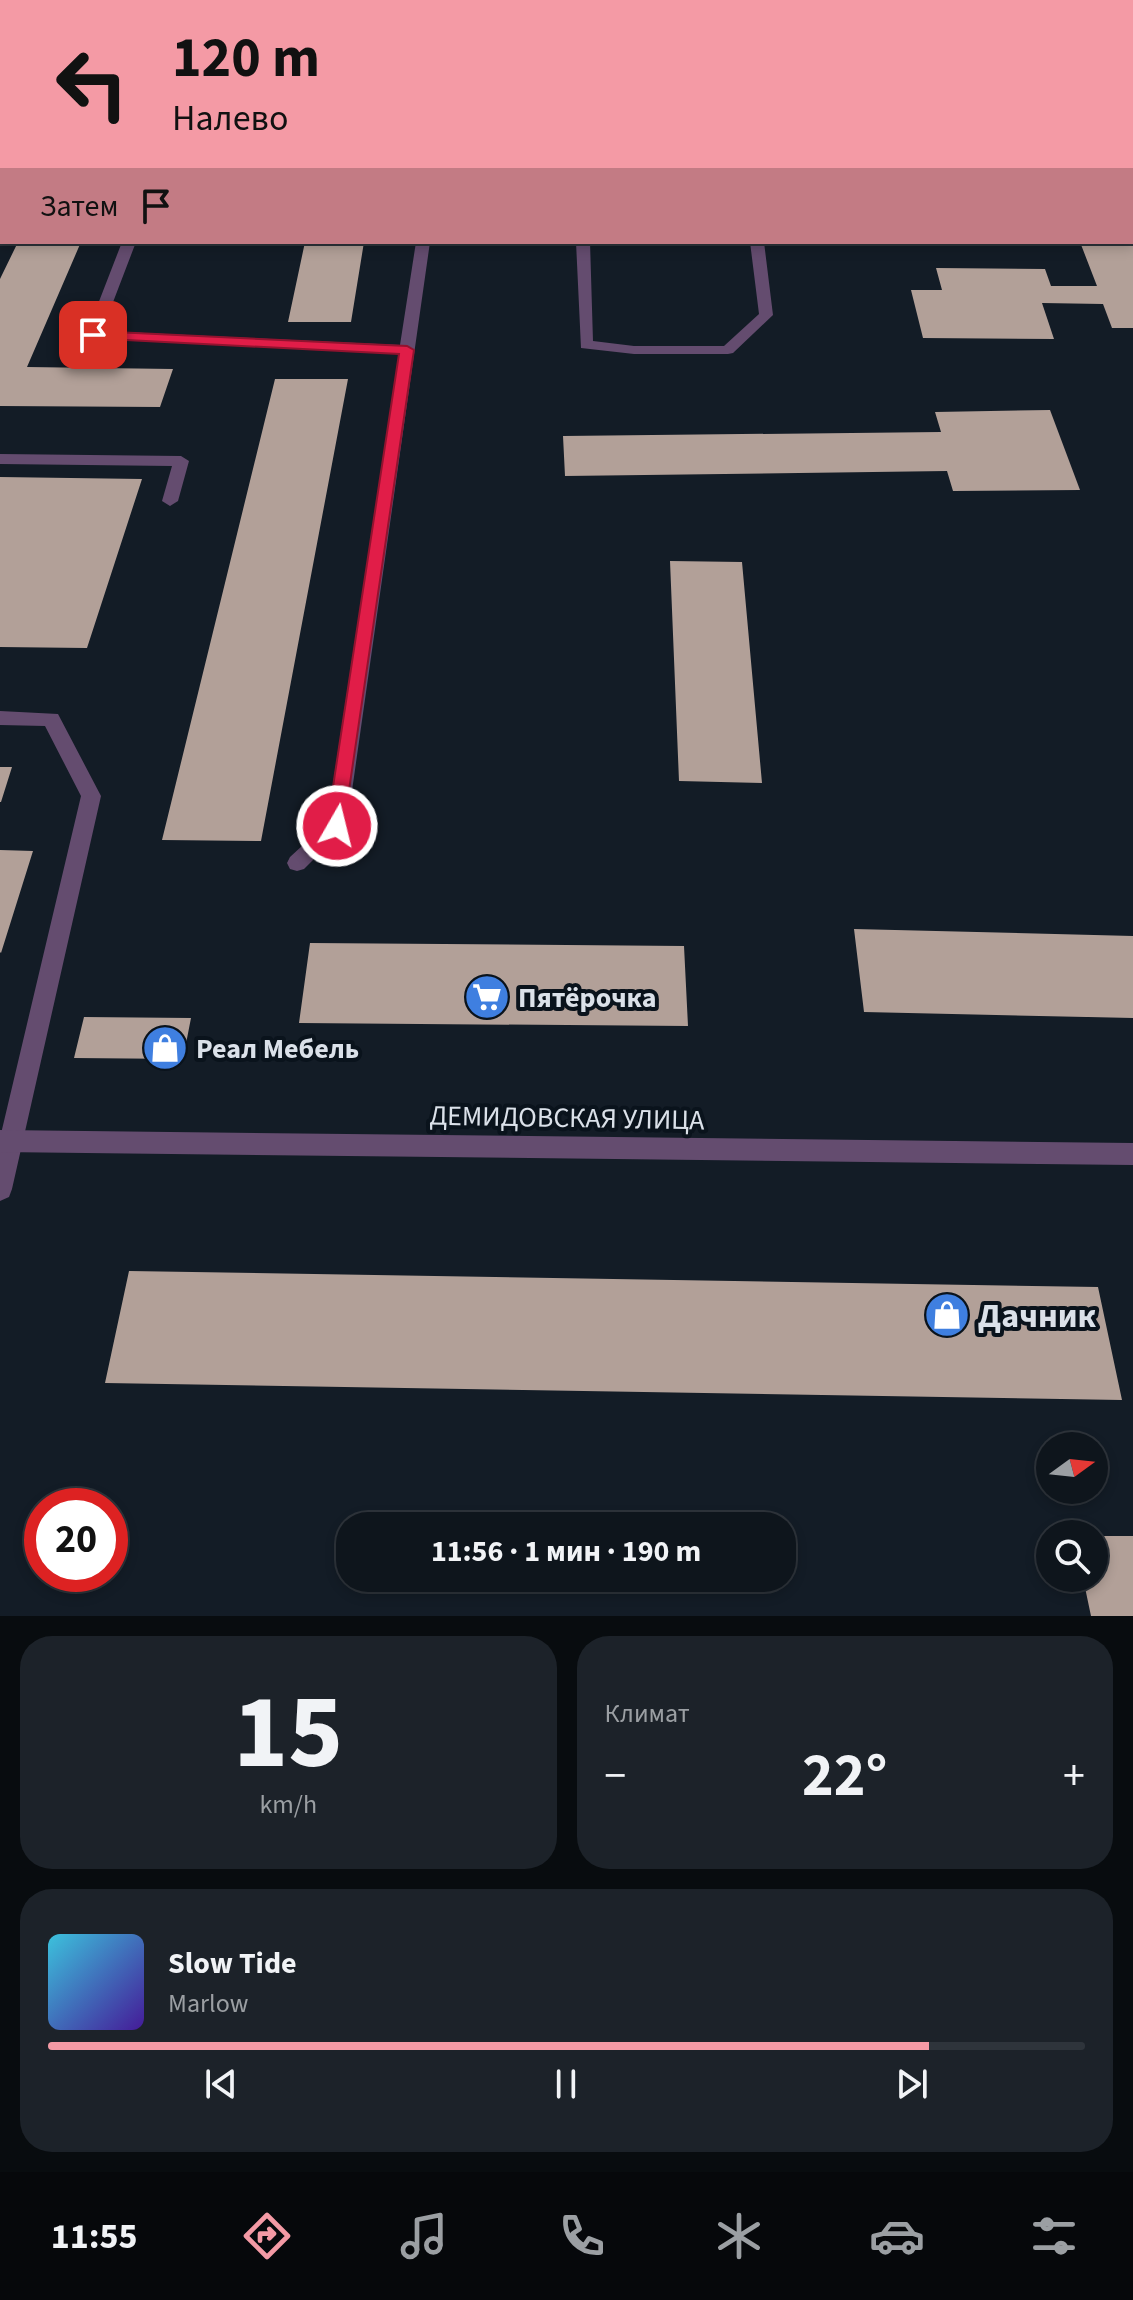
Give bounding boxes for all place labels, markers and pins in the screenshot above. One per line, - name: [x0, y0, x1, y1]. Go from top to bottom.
- pin: [59, 301, 127, 369]
- supermarket icon: Пятёрочка: [463, 973, 511, 1021]
- place label: Пятёрочка: [518, 978, 656, 1018]
- shop icon: Реал Мебель: [141, 1024, 189, 1072]
- place label: Реал Мебель: [196, 1029, 359, 1069]
- shop icon: Дачник: [923, 1291, 971, 1339]
- place label: Дачник: [978, 1292, 1097, 1341]

